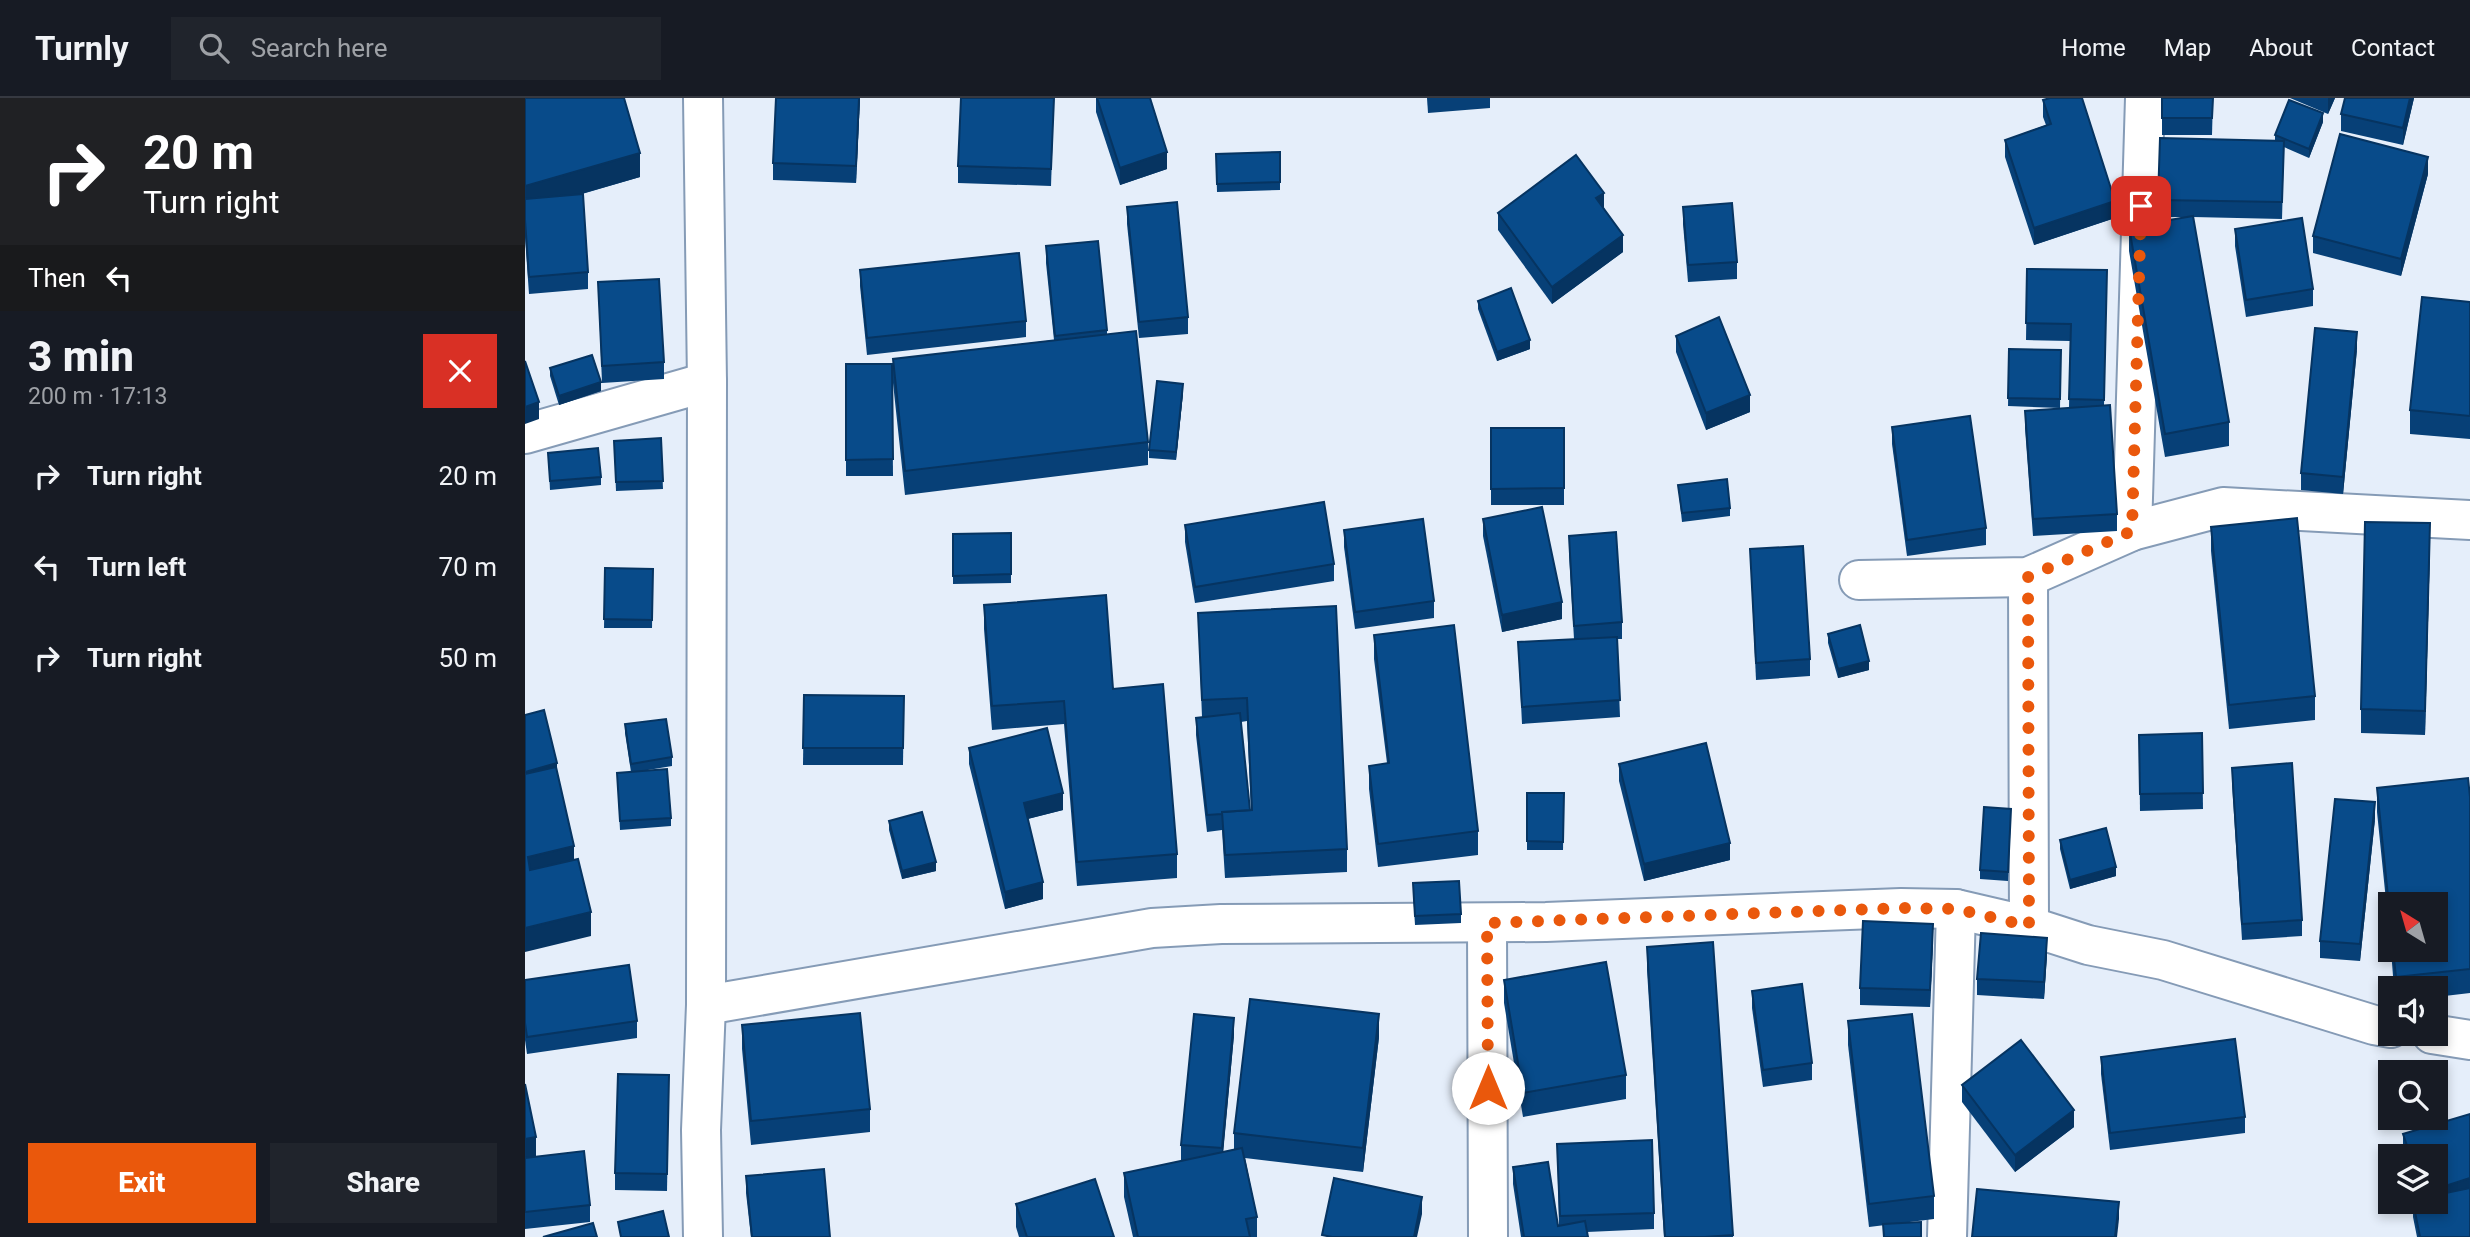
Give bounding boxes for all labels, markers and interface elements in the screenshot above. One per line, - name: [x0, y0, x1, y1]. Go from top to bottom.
- search box: [171, 17, 661, 80]
- text: Turnly: [35, 29, 129, 68]
- icon: search: [195, 29, 233, 67]
- text: Search here: [251, 33, 387, 63]
- text: Home: [2061, 34, 2126, 62]
- text: Map: [2164, 34, 2211, 62]
- text: About: [2249, 34, 2313, 62]
- text: Contact: [2351, 34, 2435, 62]
- text: 20 m: [143, 124, 254, 181]
- icon: right: [28, 126, 119, 217]
- pin: [2111, 176, 2171, 236]
- text: Turn right: [143, 183, 279, 221]
- icon: arrive: [2122, 187, 2160, 225]
- icon: left: [100, 259, 138, 297]
- text: Then: [28, 263, 86, 293]
- text: 3 min: [28, 332, 134, 381]
- button: close: [423, 334, 497, 408]
- text: 200 m · 17:13: [28, 383, 167, 410]
- icon: right: [28, 457, 66, 495]
- text: Turn right: [87, 461, 202, 491]
- text: 20 m: [439, 461, 497, 491]
- icon: left: [28, 548, 66, 586]
- text: Turn left: [87, 552, 186, 582]
- text: 70 m: [439, 552, 497, 582]
- icon: right: [28, 639, 66, 677]
- text: Turn right: [87, 643, 202, 673]
- text: 50 m: [439, 643, 497, 673]
- north arrow: [2378, 892, 2448, 962]
- map controls: [2378, 892, 2448, 1214]
- button: sound: [2378, 976, 2448, 1046]
- position arrow: [1451, 1051, 1525, 1125]
- button: search: [2378, 1060, 2448, 1130]
- button: Exit: [28, 1143, 256, 1223]
- button: Share: [270, 1143, 497, 1223]
- button: layers: [2378, 1144, 2448, 1214]

